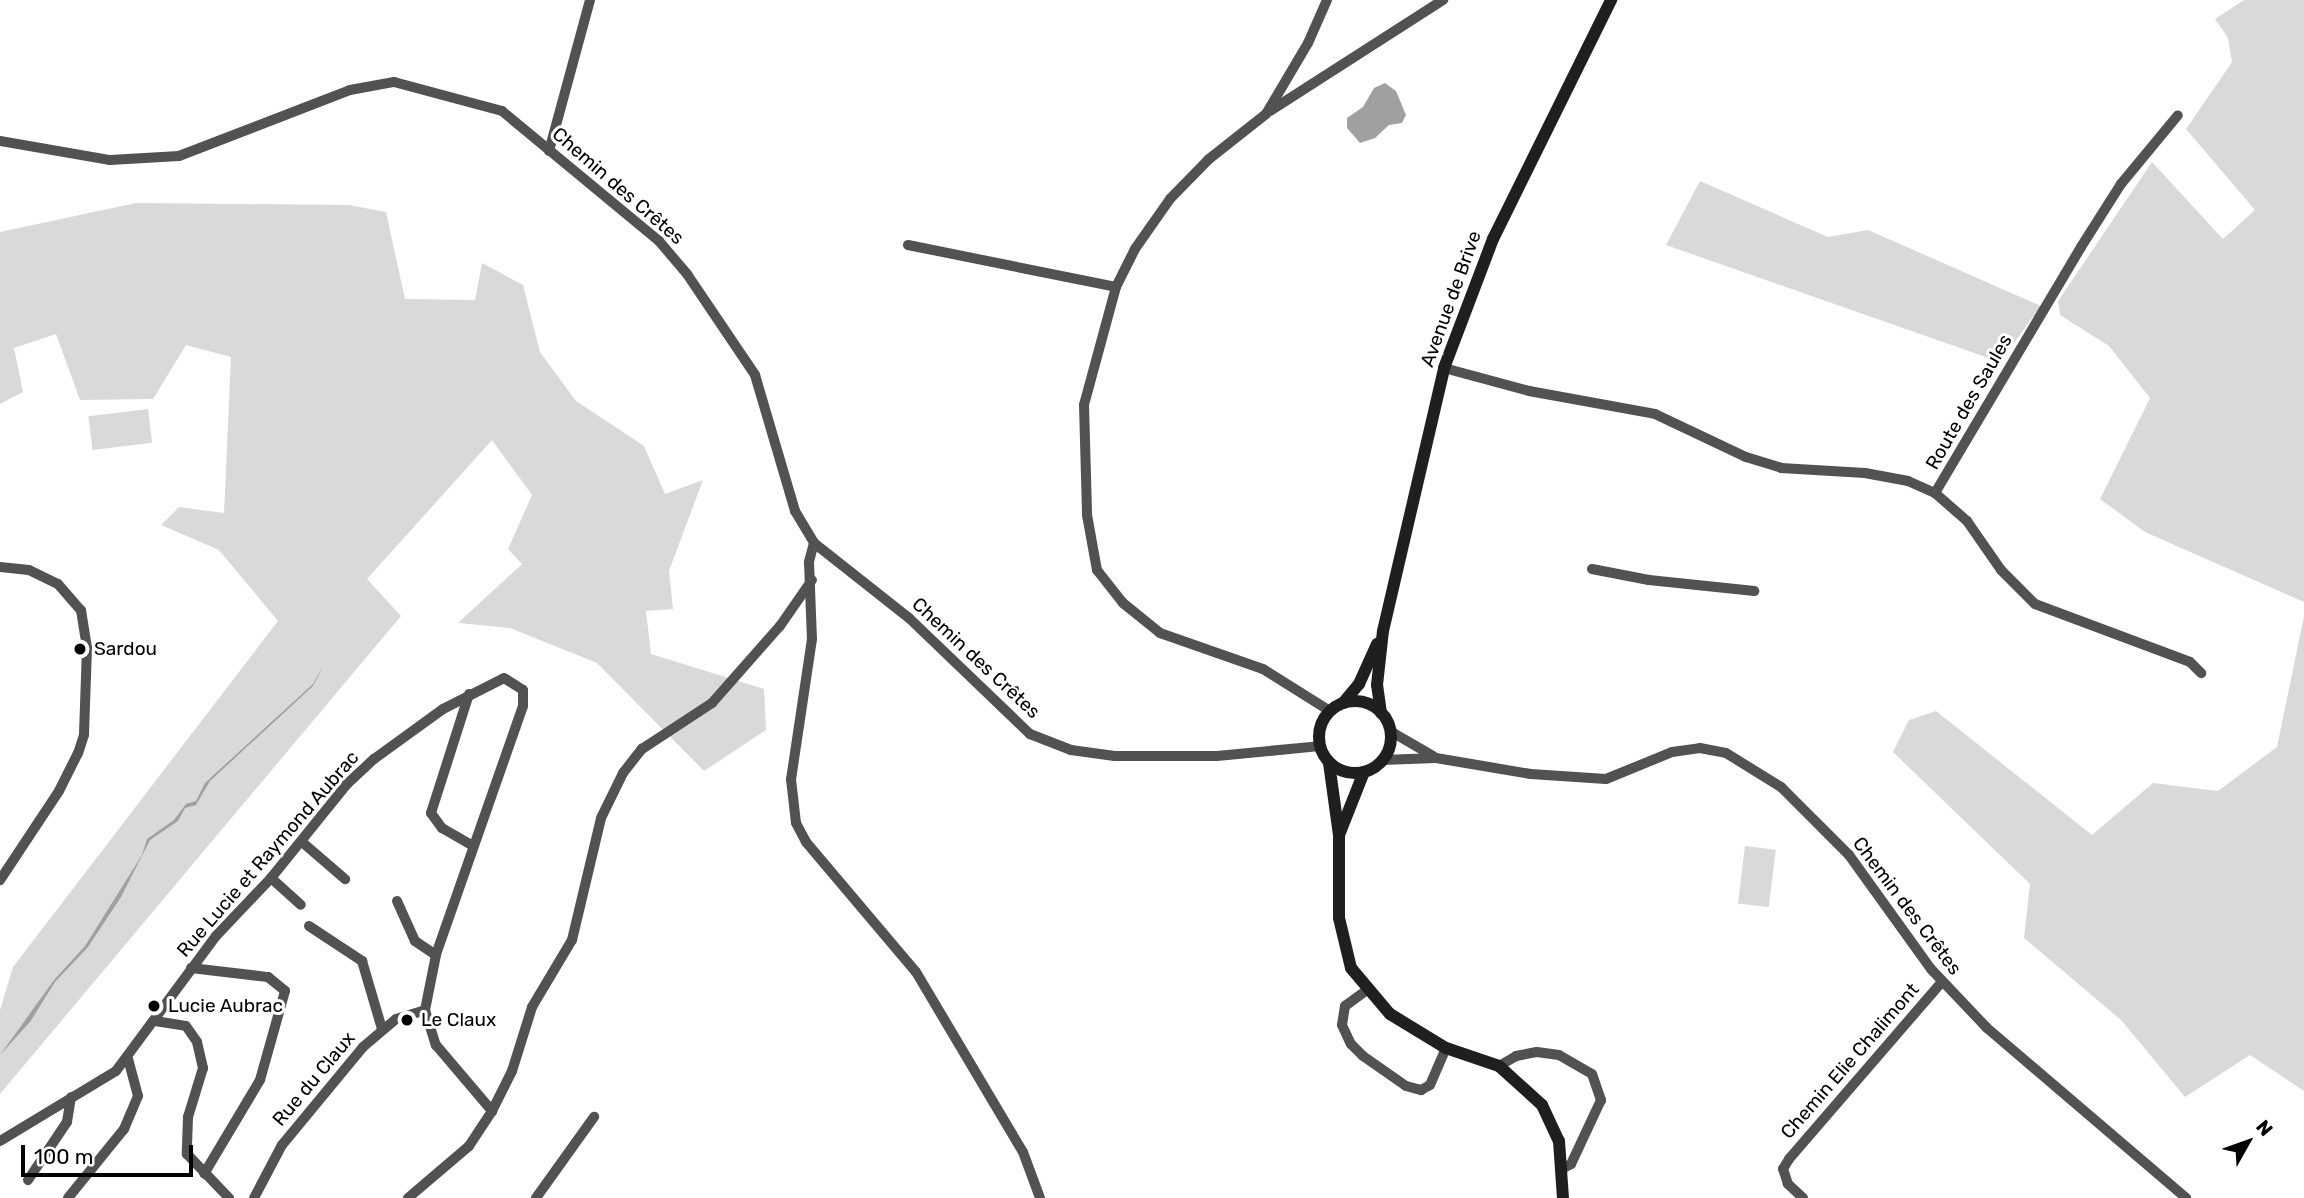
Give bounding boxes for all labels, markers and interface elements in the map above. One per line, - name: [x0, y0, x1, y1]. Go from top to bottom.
- street label: Chemin des Crêtes: [548, 123, 688, 249]
- street label: Avenue de Brive: [1416, 228, 1486, 370]
- street label: Route des Saules: [1921, 330, 2017, 474]
- street label: Chemin des Crêtes: [907, 593, 1045, 723]
- place label: Sardou: [94, 638, 157, 660]
- marker: Sardou: [72, 641, 88, 657]
- street label: Rue Lucie et Raymond Aubrac: [172, 746, 364, 962]
- street label: Chemin des Crêtes: [1848, 833, 1966, 979]
- street label: Chemin Elie Chalimont: [1776, 978, 1924, 1144]
- place label: Lucie Aubrac: [168, 995, 284, 1017]
- marker: Lucie Aubrac: [146, 998, 162, 1014]
- place label: Le Claux: [421, 1009, 496, 1031]
- marker: Le Claux: [399, 1012, 415, 1028]
- street label: Rue du Claux: [268, 1027, 360, 1131]
- north arrow: [2213, 1107, 2283, 1177]
- text: N: [2251, 1116, 2278, 1141]
- scale bar: [24, 1132, 196, 1176]
- text: 100 m: [34, 1144, 93, 1169]

